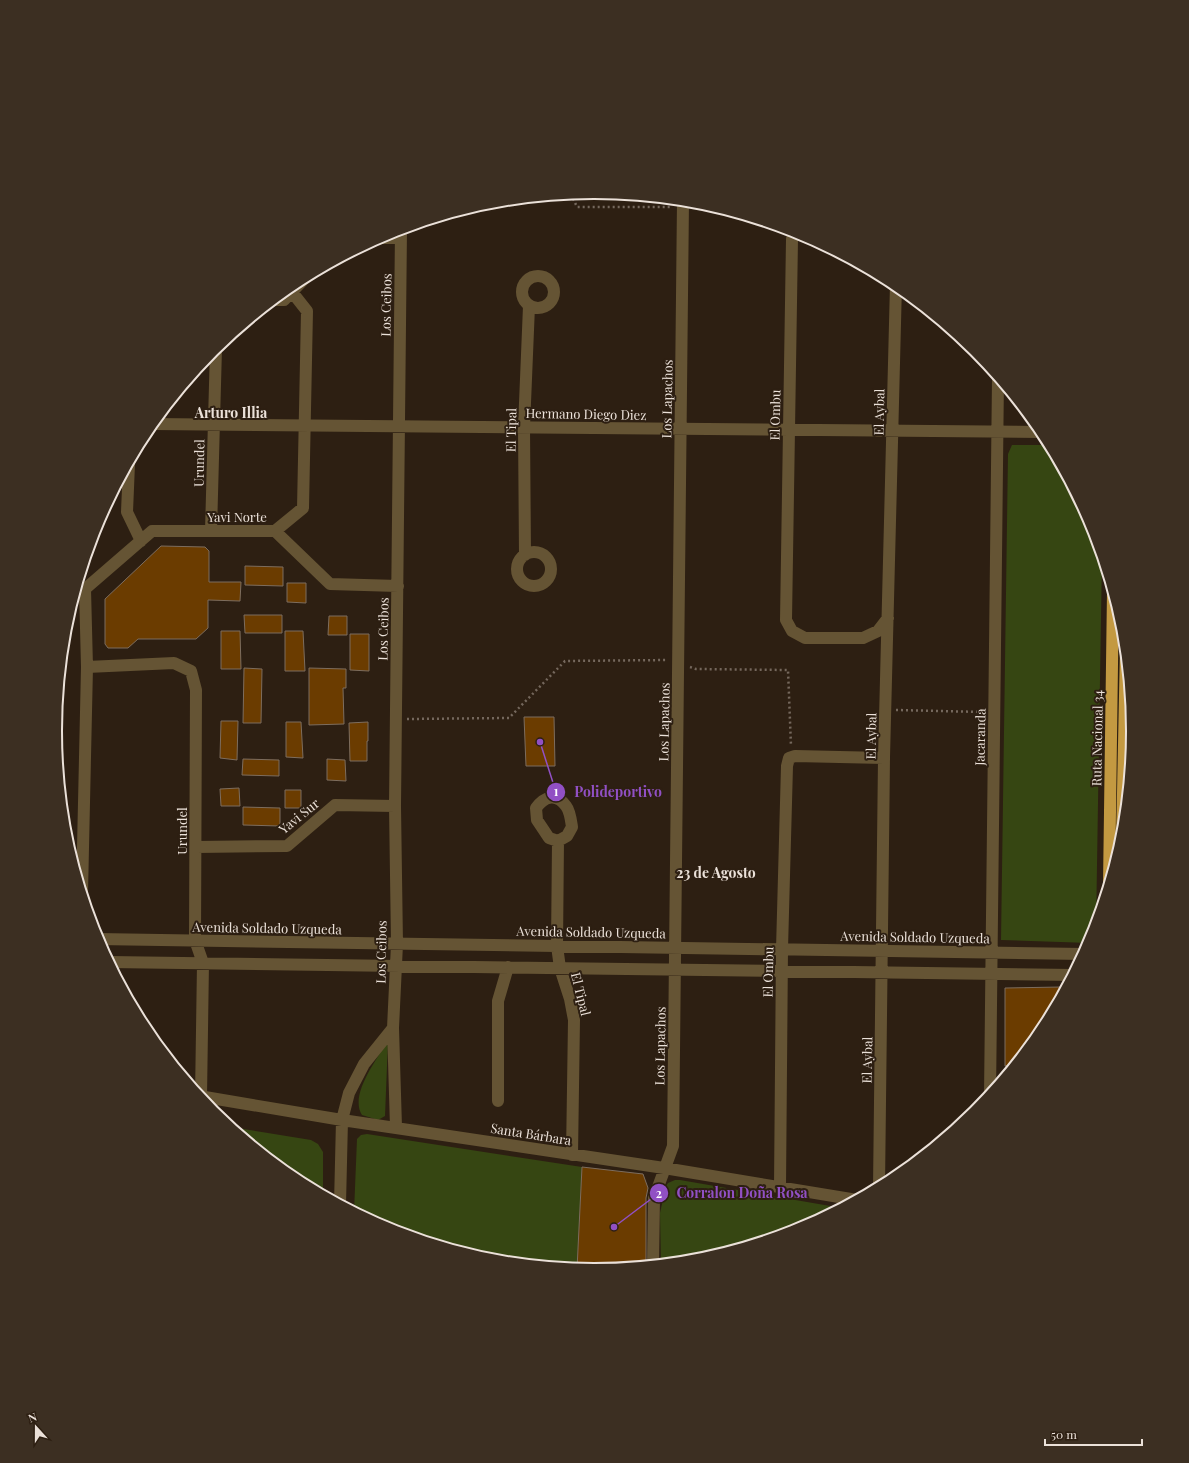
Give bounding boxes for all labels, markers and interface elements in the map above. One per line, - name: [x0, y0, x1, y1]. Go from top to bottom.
- street label: Los Ceibos: [376, 273, 395, 337]
- street label: Los Lapachos: [657, 359, 676, 439]
- street label: El Aybal: [870, 388, 887, 435]
- street label: El Ombu: [766, 389, 783, 441]
- district label: Arturo Illia: [194, 403, 268, 422]
- street label: Hermano Diego Diez: [525, 404, 647, 423]
- street label: El Tipal: [502, 407, 519, 452]
- street label: Urundel: [190, 439, 207, 487]
- street label: Yavi Norte: [206, 508, 267, 525]
- street label: Los Ceibos: [373, 597, 392, 661]
- street label: Los Lapachos: [654, 682, 673, 762]
- street label: Ruta Nacional 34: [1087, 690, 1106, 786]
- street label: Jacaranda: [970, 708, 989, 767]
- street label: El Aybal: [862, 712, 879, 759]
- callout: Polideportivo: [546, 779, 670, 805]
- text: Polideportivo: [574, 782, 662, 801]
- text: 1: [554, 783, 559, 799]
- street label: Yavi Sur: [274, 794, 322, 838]
- street label: Urundel: [173, 807, 190, 855]
- district label: 23 de Agosto: [676, 863, 756, 882]
- street label: Avenida Soldado Uzqueda: [191, 918, 342, 937]
- street label: Los Ceibos: [371, 920, 390, 984]
- street label: Avenida Soldado Uzqueda: [515, 922, 666, 941]
- street label: Avenida Soldado Uzqueda: [839, 927, 990, 946]
- street label: El Ombu: [759, 946, 776, 998]
- street label: El Tipal: [568, 970, 595, 1018]
- street label: Los Lapachos: [650, 1006, 669, 1086]
- street label: El Aybal: [858, 1036, 875, 1083]
- street label: Santa Bárbara: [489, 1119, 573, 1148]
- callout: Corralon Doña Rosa: [649, 1180, 816, 1206]
- text: Corralon Doña Rosa: [676, 1183, 808, 1202]
- text: 2: [656, 1185, 662, 1201]
- north arrow: [16, 1407, 56, 1447]
- text: N: [26, 1409, 39, 1426]
- scale bar: [1045, 1421, 1142, 1447]
- text: 50 m: [1051, 1426, 1077, 1442]

